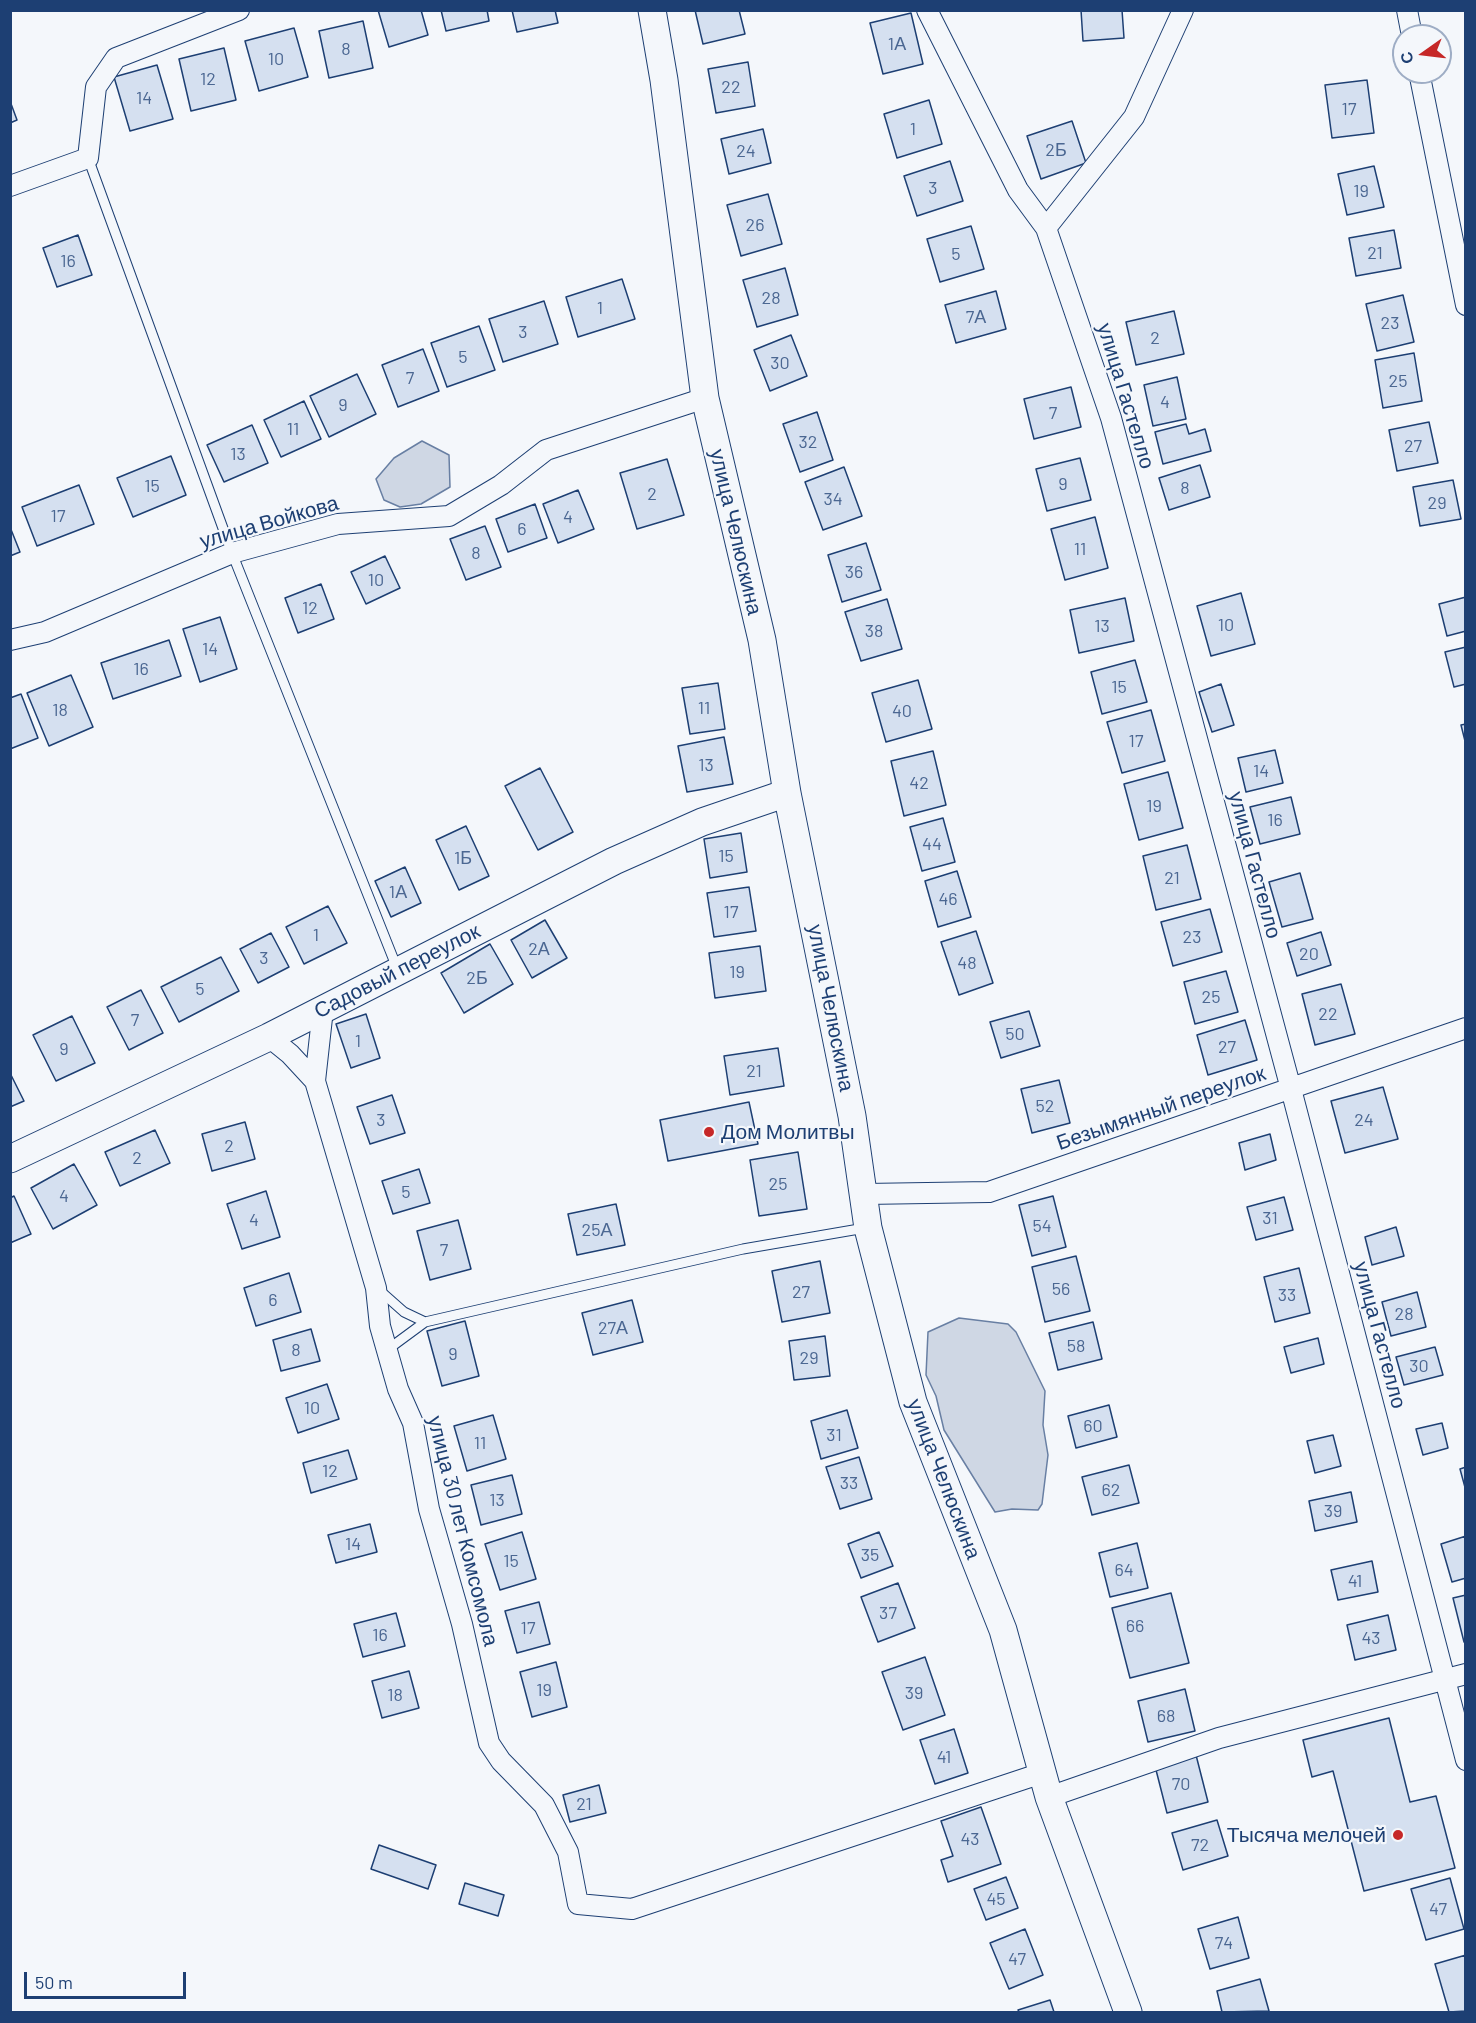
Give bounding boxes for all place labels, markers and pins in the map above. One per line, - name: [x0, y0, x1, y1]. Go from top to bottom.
- place label: Дом Молитвы: [721, 1119, 855, 1145]
- marker: Дом Молитвы: [702, 1125, 716, 1139]
- place label: Тысяча мелочей: [1227, 1822, 1386, 1848]
- marker: Тысяча мелочей: [1391, 1828, 1405, 1842]

